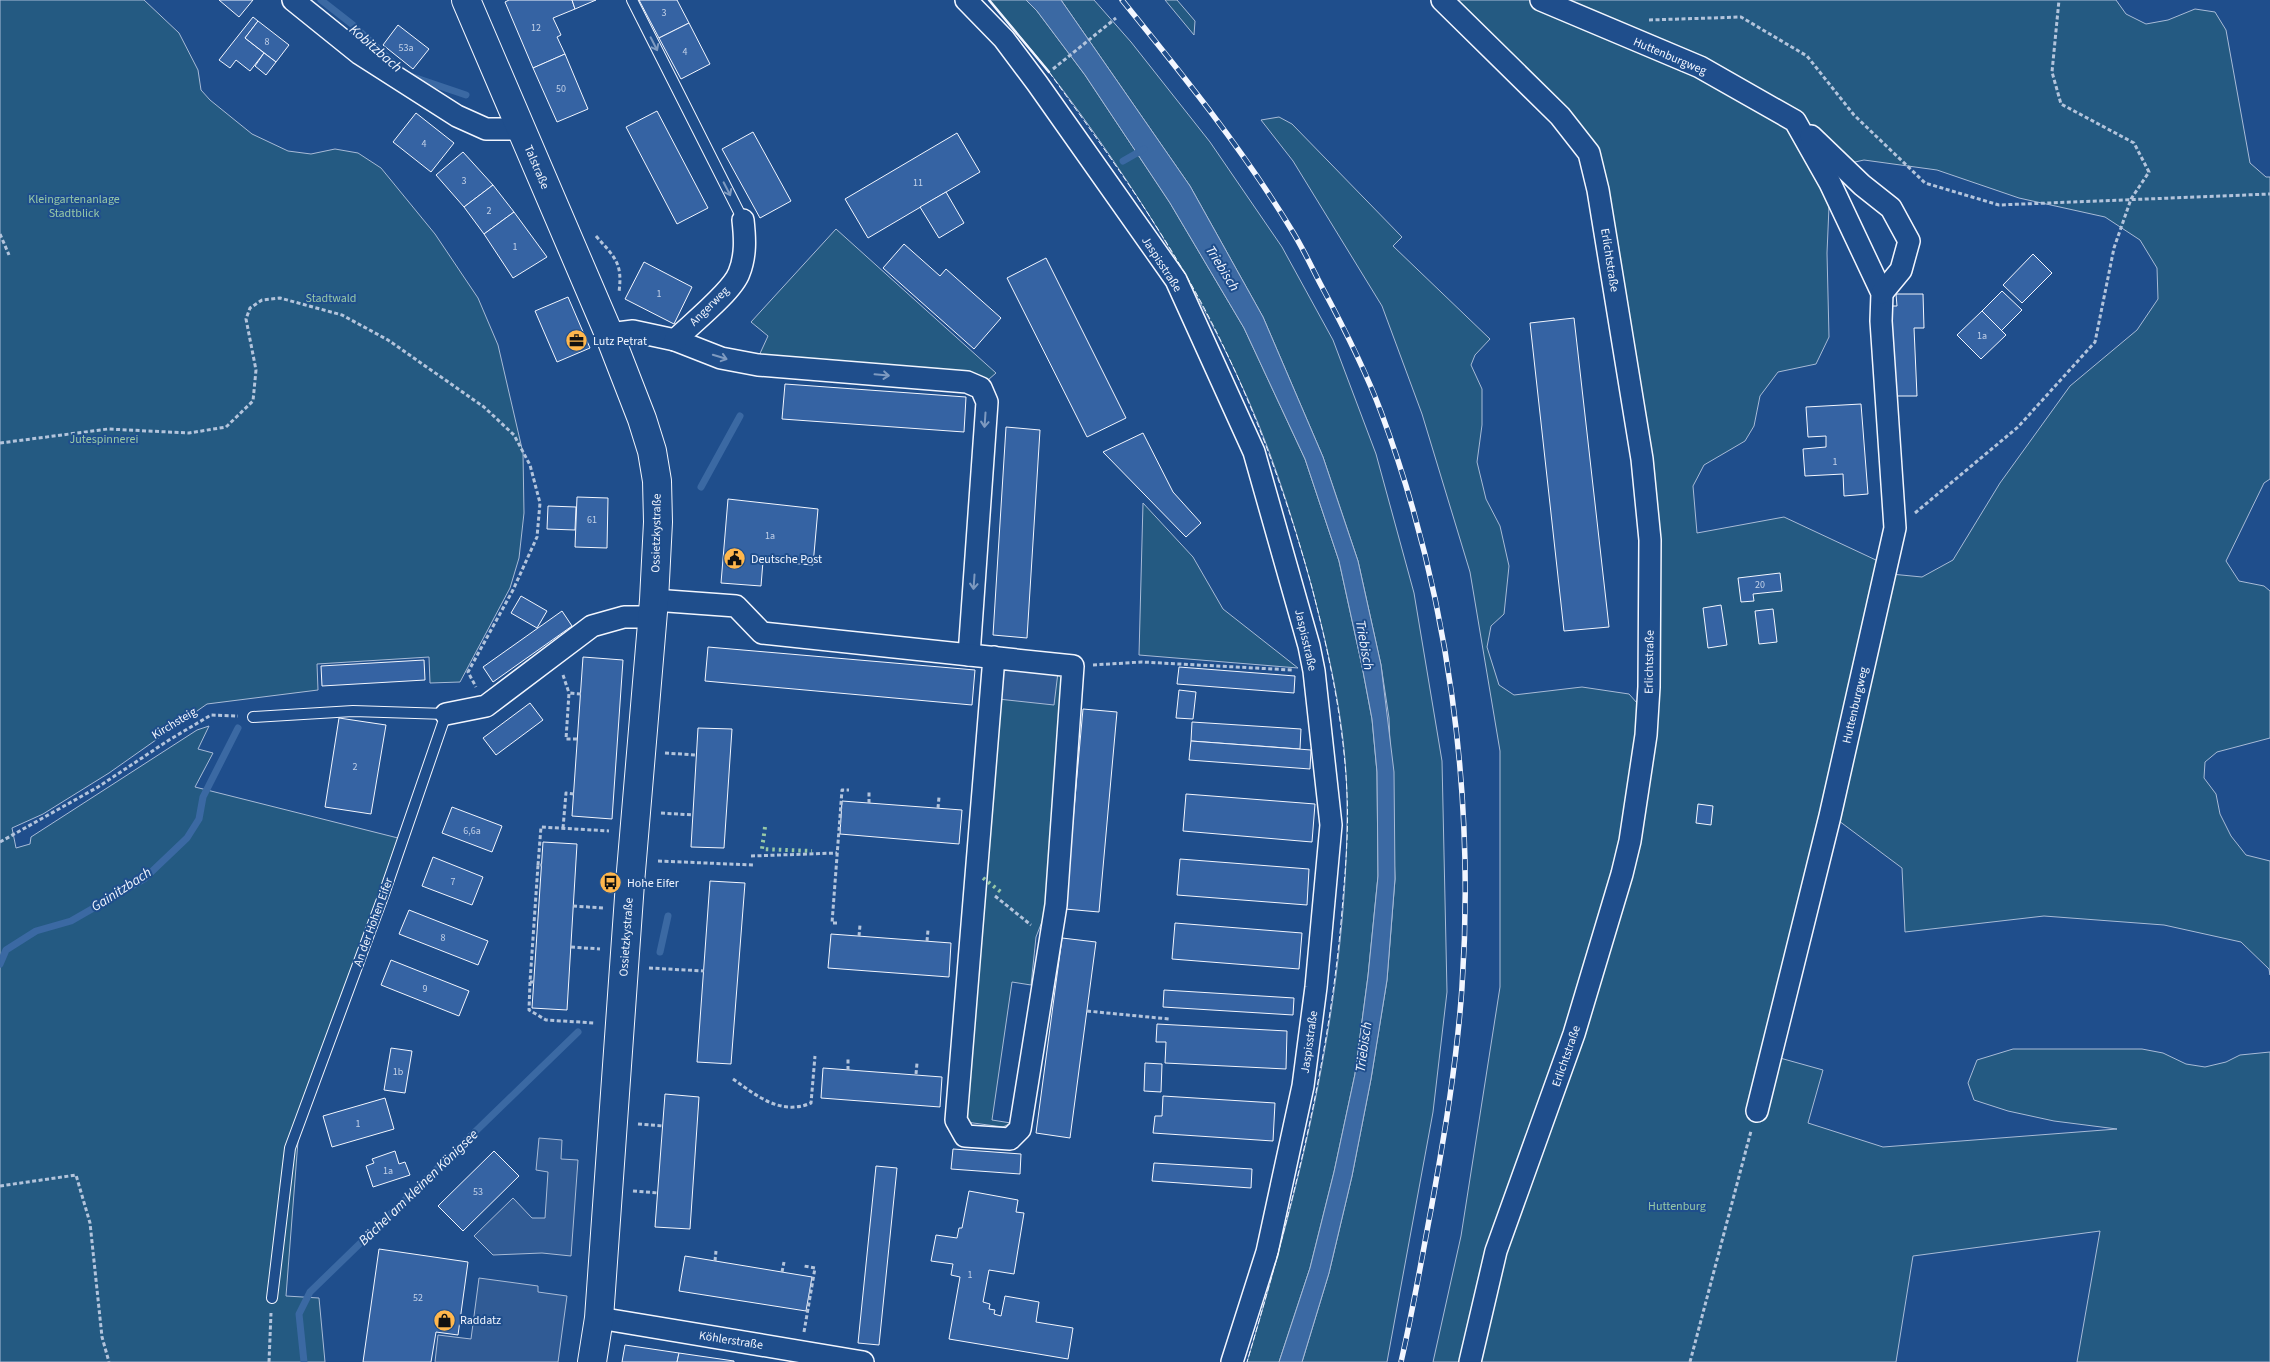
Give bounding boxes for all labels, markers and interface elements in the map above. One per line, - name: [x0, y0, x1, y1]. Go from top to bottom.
- house number: 3: [662, 6, 667, 20]
- water label: Kobitzbach: [344, 20, 406, 77]
- house number: 12: [531, 21, 541, 35]
- street label: Huttenburgweg: [1630, 33, 1709, 80]
- house number: 8: [265, 35, 270, 49]
- one-way arrow: [649, 36, 659, 51]
- house number: 53a: [399, 41, 413, 55]
- house number: 4: [683, 45, 688, 59]
- house number: 50: [556, 82, 566, 96]
- house number: 4: [422, 137, 427, 151]
- street label: Talstraße: [520, 143, 553, 192]
- house number: 3: [462, 174, 467, 188]
- house number: 11: [913, 176, 923, 190]
- one-way arrow: [722, 181, 732, 196]
- park label: Kleingartenanlage Stadtblick: [28, 191, 120, 222]
- house number: 2: [487, 204, 492, 218]
- street label: Erlichtstraße: [1596, 227, 1623, 293]
- street label: Jaspisstraße: [1137, 233, 1186, 295]
- house number: 1: [513, 240, 518, 254]
- water label: Triebisch: [1200, 242, 1244, 295]
- street label: Angerweg: [686, 283, 733, 330]
- house number: 1: [657, 287, 662, 301]
- park label: Stadtwald: [306, 290, 356, 307]
- office icon: Lutz Petrat: [565, 329, 589, 353]
- house number: 1a: [1977, 329, 1987, 343]
- place label: Lutz Petrat: [593, 333, 647, 350]
- one-way arrow: [712, 353, 728, 363]
- one-way arrow: [873, 371, 889, 380]
- one-way arrow: [981, 412, 990, 428]
- park label: Jutespinnerei: [70, 431, 138, 448]
- house number: 1: [1833, 455, 1838, 469]
- street label: Ossietzkystraße: [647, 493, 666, 573]
- house number: 61: [587, 513, 597, 527]
- house number: 1a: [765, 529, 775, 543]
- public building icon: Deutsche Post: [723, 547, 747, 571]
- place label: Deutsche Post: [751, 551, 822, 568]
- one-way arrow: [969, 574, 978, 590]
- house number: 20: [1755, 578, 1765, 592]
- street label: Jaspisstraße: [1290, 607, 1321, 673]
- water label: Triebisch: [1350, 618, 1378, 672]
- street label: Erlichtstraße: [1640, 630, 1659, 694]
- street label: Huttenburgweg: [1838, 665, 1873, 745]
- street label: Kirchsteig: [149, 703, 200, 743]
- house number: 2: [353, 760, 358, 774]
- house number: 6,6a: [463, 824, 481, 838]
- water label: Gainitzbach: [87, 863, 156, 917]
- bus stop icon: Hohe Eifer: [599, 871, 623, 895]
- street label: An der Hohen Eifer: [350, 875, 398, 969]
- house number: 7: [451, 875, 456, 889]
- place label: Hohe Eifer: [627, 875, 680, 892]
- street label: Ossietzkystraße: [615, 897, 638, 977]
- house number: 8: [441, 931, 446, 945]
- house number: 9: [423, 982, 428, 996]
- street label: Jaspisstraße: [1297, 1010, 1322, 1075]
- water label: Triebisch: [1351, 1021, 1377, 1074]
- street label: Erlichtstraße: [1548, 1023, 1585, 1089]
- house number: 1b: [393, 1065, 404, 1079]
- house number: 1: [356, 1117, 361, 1131]
- water label: Bächel am kleinen Königsee: [354, 1125, 483, 1250]
- house number: 1a: [383, 1164, 393, 1178]
- house number: 53: [473, 1185, 483, 1199]
- park label: Huttenburg: [1648, 1198, 1706, 1215]
- house number: 1: [968, 1268, 973, 1282]
- house number: 52: [413, 1291, 423, 1305]
- shop icon: Raddatz: [432, 1308, 456, 1332]
- place label: Raddatz: [460, 1312, 501, 1329]
- street label: Köhlerstraße: [698, 1327, 764, 1354]

